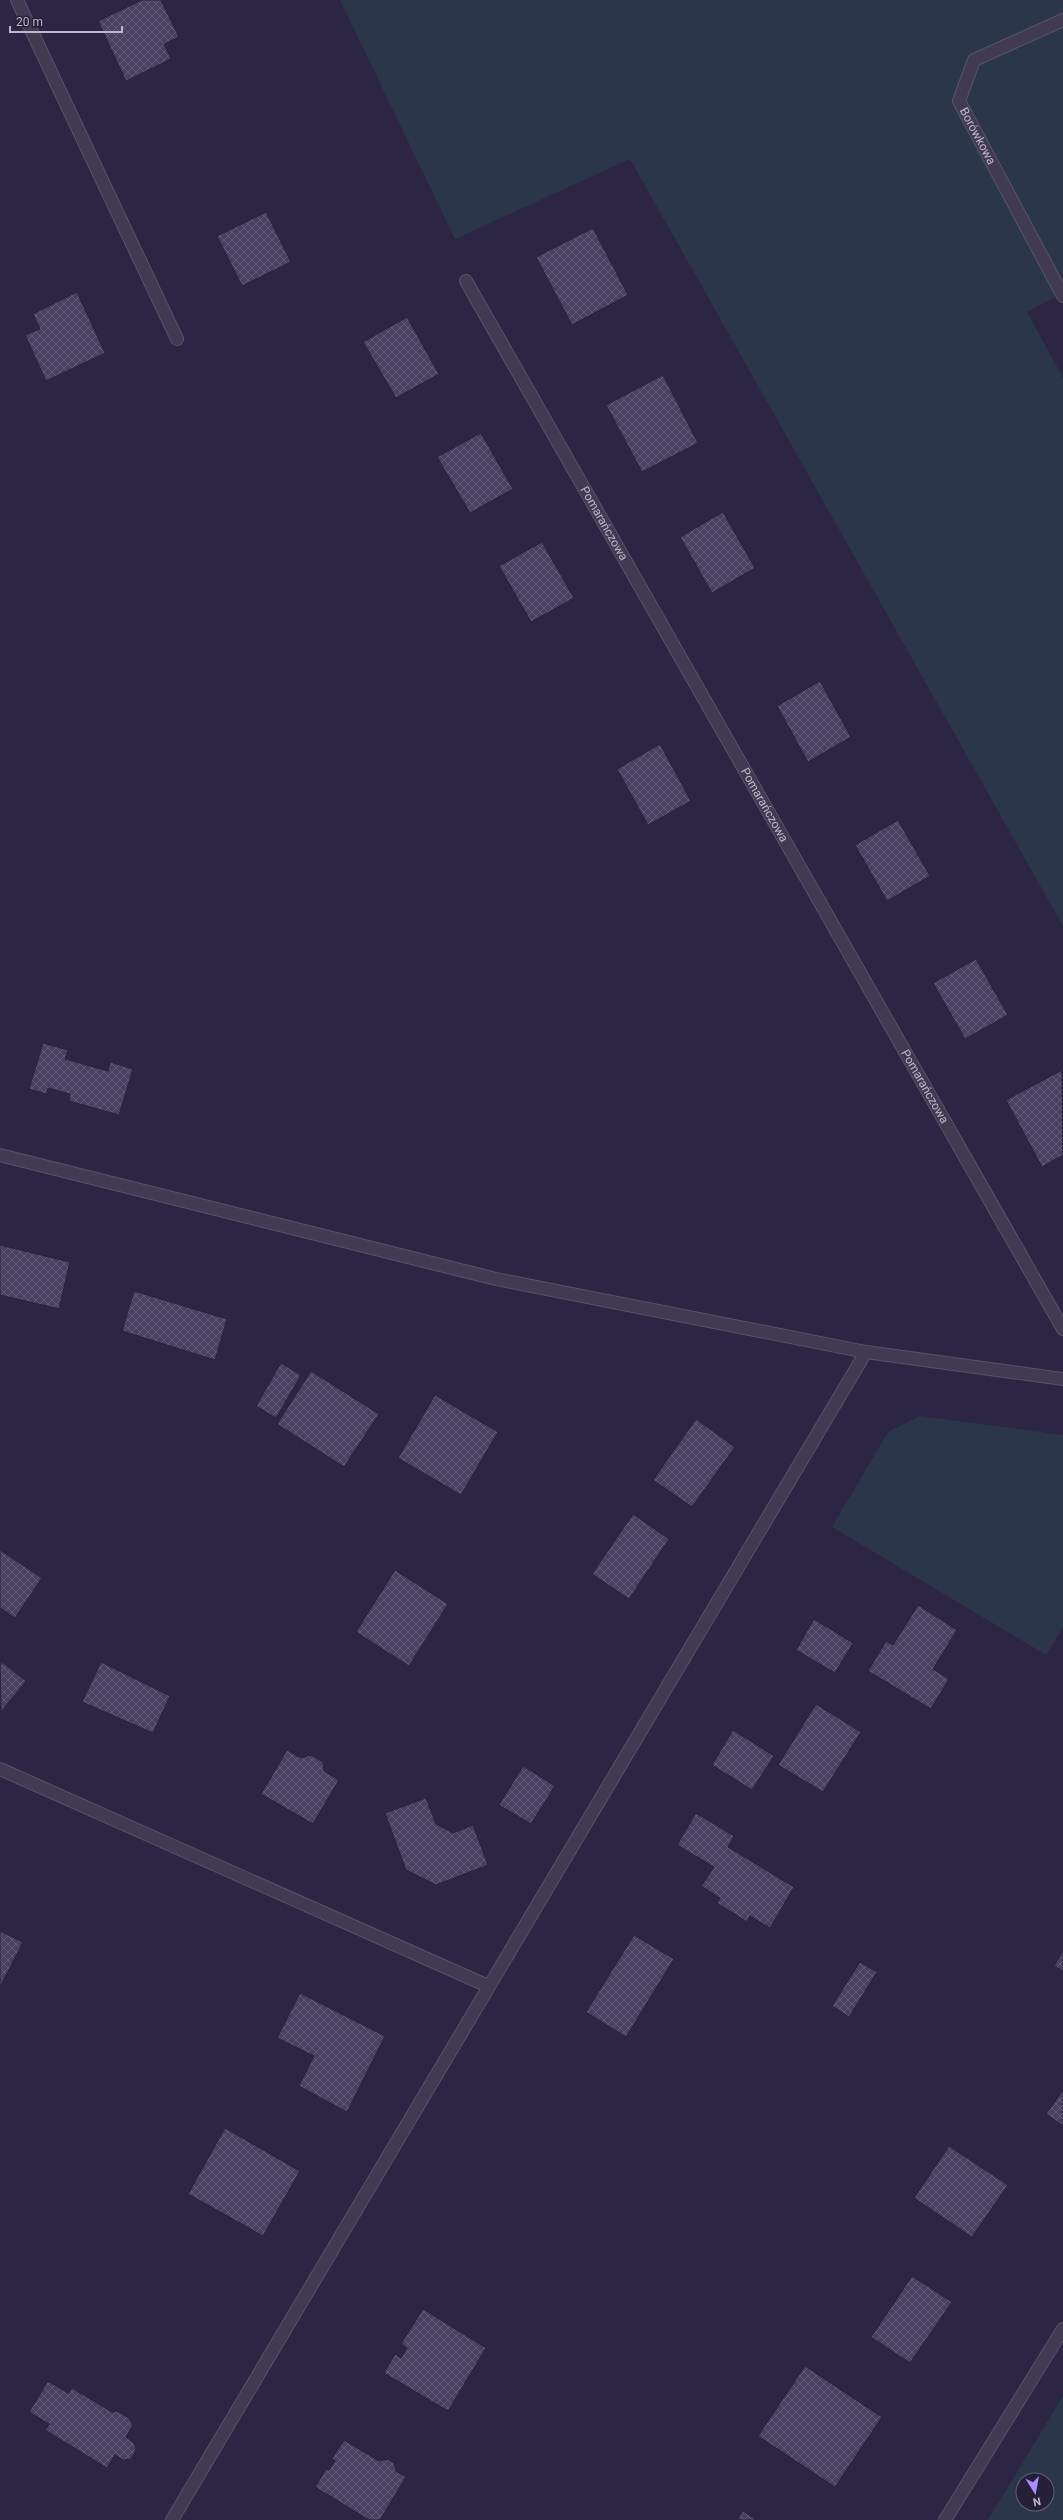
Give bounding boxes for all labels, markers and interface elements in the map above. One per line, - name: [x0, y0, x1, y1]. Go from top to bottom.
- scale bar: [10, 8, 122, 34]
- text: 20 m: [16, 15, 43, 29]
- street label: Borówkowa: [957, 105, 999, 167]
- street label: Pomarańczowa: [577, 484, 631, 563]
- street label: Pomarańczowa: [738, 765, 791, 844]
- street label: Pomarańczowa: [898, 1047, 951, 1126]
- north arrow: [1015, 2472, 1055, 2512]
- text: N: [1032, 2494, 1042, 2508]

